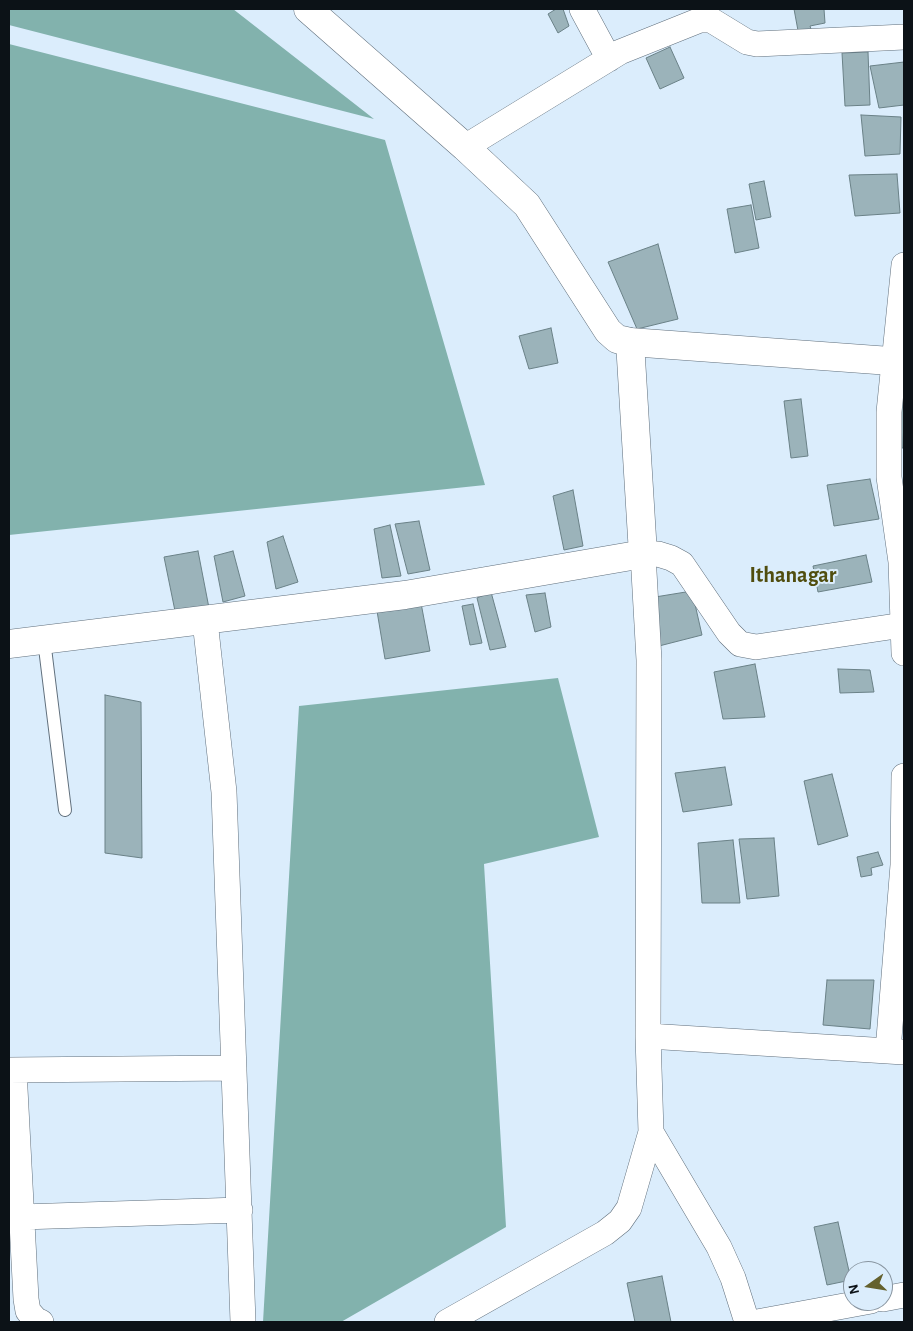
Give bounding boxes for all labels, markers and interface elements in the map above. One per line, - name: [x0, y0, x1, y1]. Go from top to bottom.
- district label: Ithanagar: [750, 562, 836, 588]
- north arrow: [843, 1261, 893, 1311]
- text: N: [846, 1283, 862, 1295]

